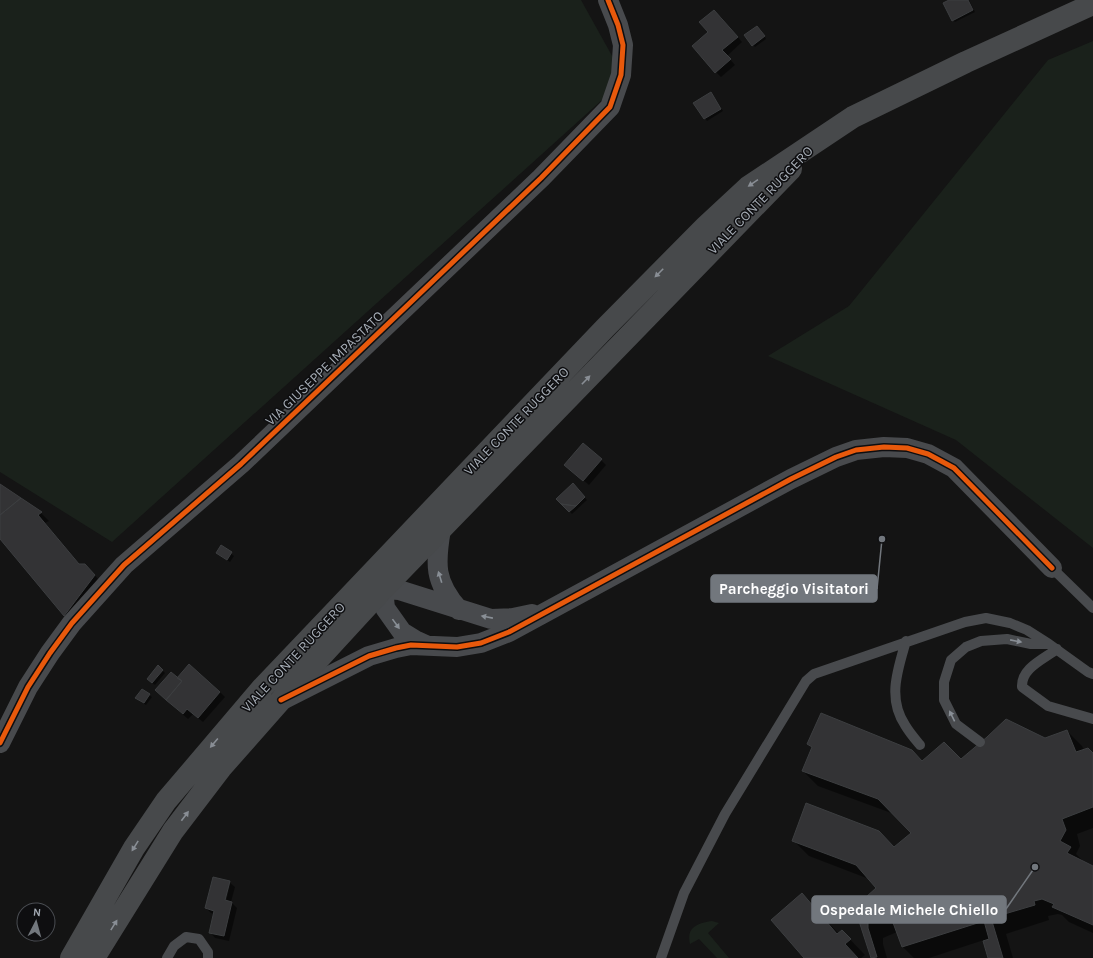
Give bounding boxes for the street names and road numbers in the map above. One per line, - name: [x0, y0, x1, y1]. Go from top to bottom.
- street label: VIALE CONTE RUGGERO: [704, 143, 817, 258]
- street label: VIA GIUSEPPE IMPASTATO: [262, 307, 387, 429]
- street label: VIALE CONTE RUGGERO: [460, 364, 573, 479]
- street label: VIALE CONTE RUGGERO: [238, 599, 349, 716]

